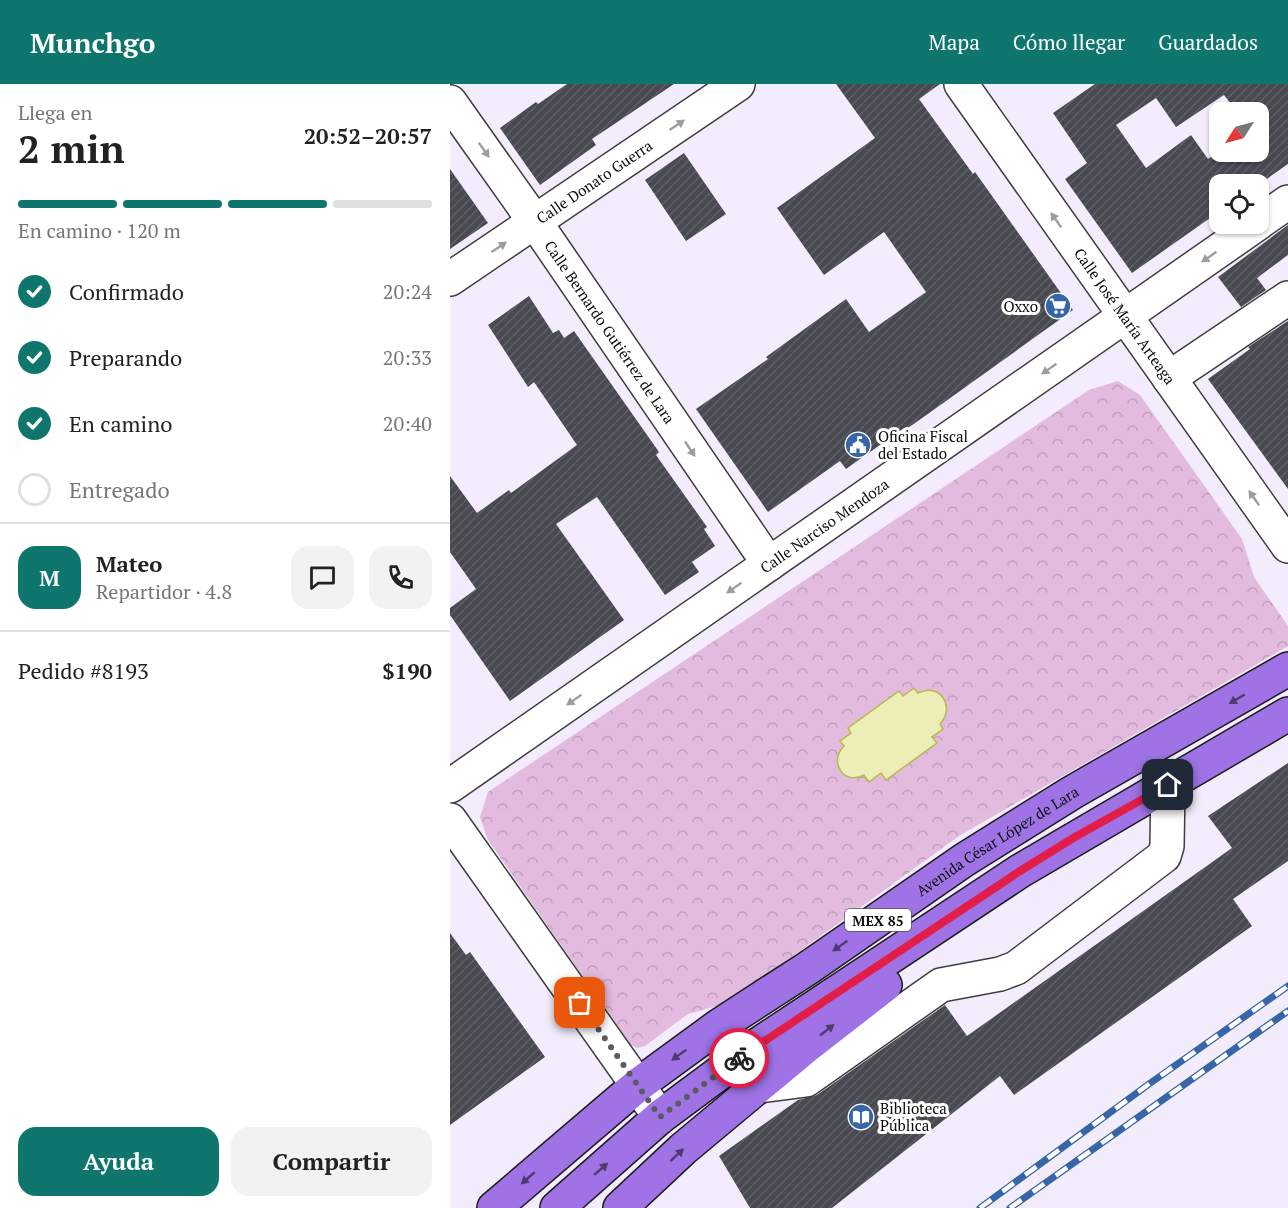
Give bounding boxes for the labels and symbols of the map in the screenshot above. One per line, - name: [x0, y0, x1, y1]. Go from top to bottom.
- north arrow: [1209, 102, 1269, 162]
- one-way arrow: [669, 120, 685, 131]
- street label: Calle Donato Guerra: [532, 135, 656, 228]
- one-way arrow: [478, 142, 489, 158]
- one-way arrow: [1050, 212, 1062, 228]
- street label: Calle Bernardo Gutiérrez de Lara: [540, 236, 680, 428]
- one-way arrow: [490, 241, 506, 253]
- street label: Calle José María Arteaga: [1070, 244, 1180, 388]
- one-way arrow: [1202, 251, 1218, 263]
- supermarket icon: Oxxo: [1043, 291, 1073, 321]
- place label: Oxxo: [1004, 296, 1038, 316]
- one-way arrow: [1042, 363, 1058, 375]
- place label: Oficina Fiscal del Estado: [878, 426, 968, 463]
- public building icon: Oficina Fiscal del Estado: [843, 430, 873, 460]
- one-way arrow: [684, 440, 696, 456]
- street label: Calle Narciso Mendoza: [756, 473, 893, 577]
- one-way arrow: [1248, 491, 1260, 507]
- one-way arrow: [727, 582, 743, 594]
- one-way arrow: [567, 693, 582, 705]
- one-way arrow: [1229, 693, 1245, 704]
- pin: [1142, 759, 1193, 810]
- street label: Avenida César López de Lara: [912, 781, 1082, 900]
- road number: MEX 85: [845, 909, 911, 931]
- one-way arrow: [833, 940, 849, 952]
- pin: [554, 977, 605, 1028]
- one-way arrow: [819, 1024, 835, 1037]
- courier: [709, 1028, 769, 1088]
- one-way arrow: [671, 1049, 687, 1061]
- place label: Biblioteca Pública: [880, 1098, 947, 1135]
- library icon: Biblioteca Pública: [846, 1102, 876, 1132]
- one-way arrow: [669, 1149, 684, 1162]
- one-way arrow: [593, 1163, 608, 1176]
- one-way arrow: [520, 1172, 536, 1185]

